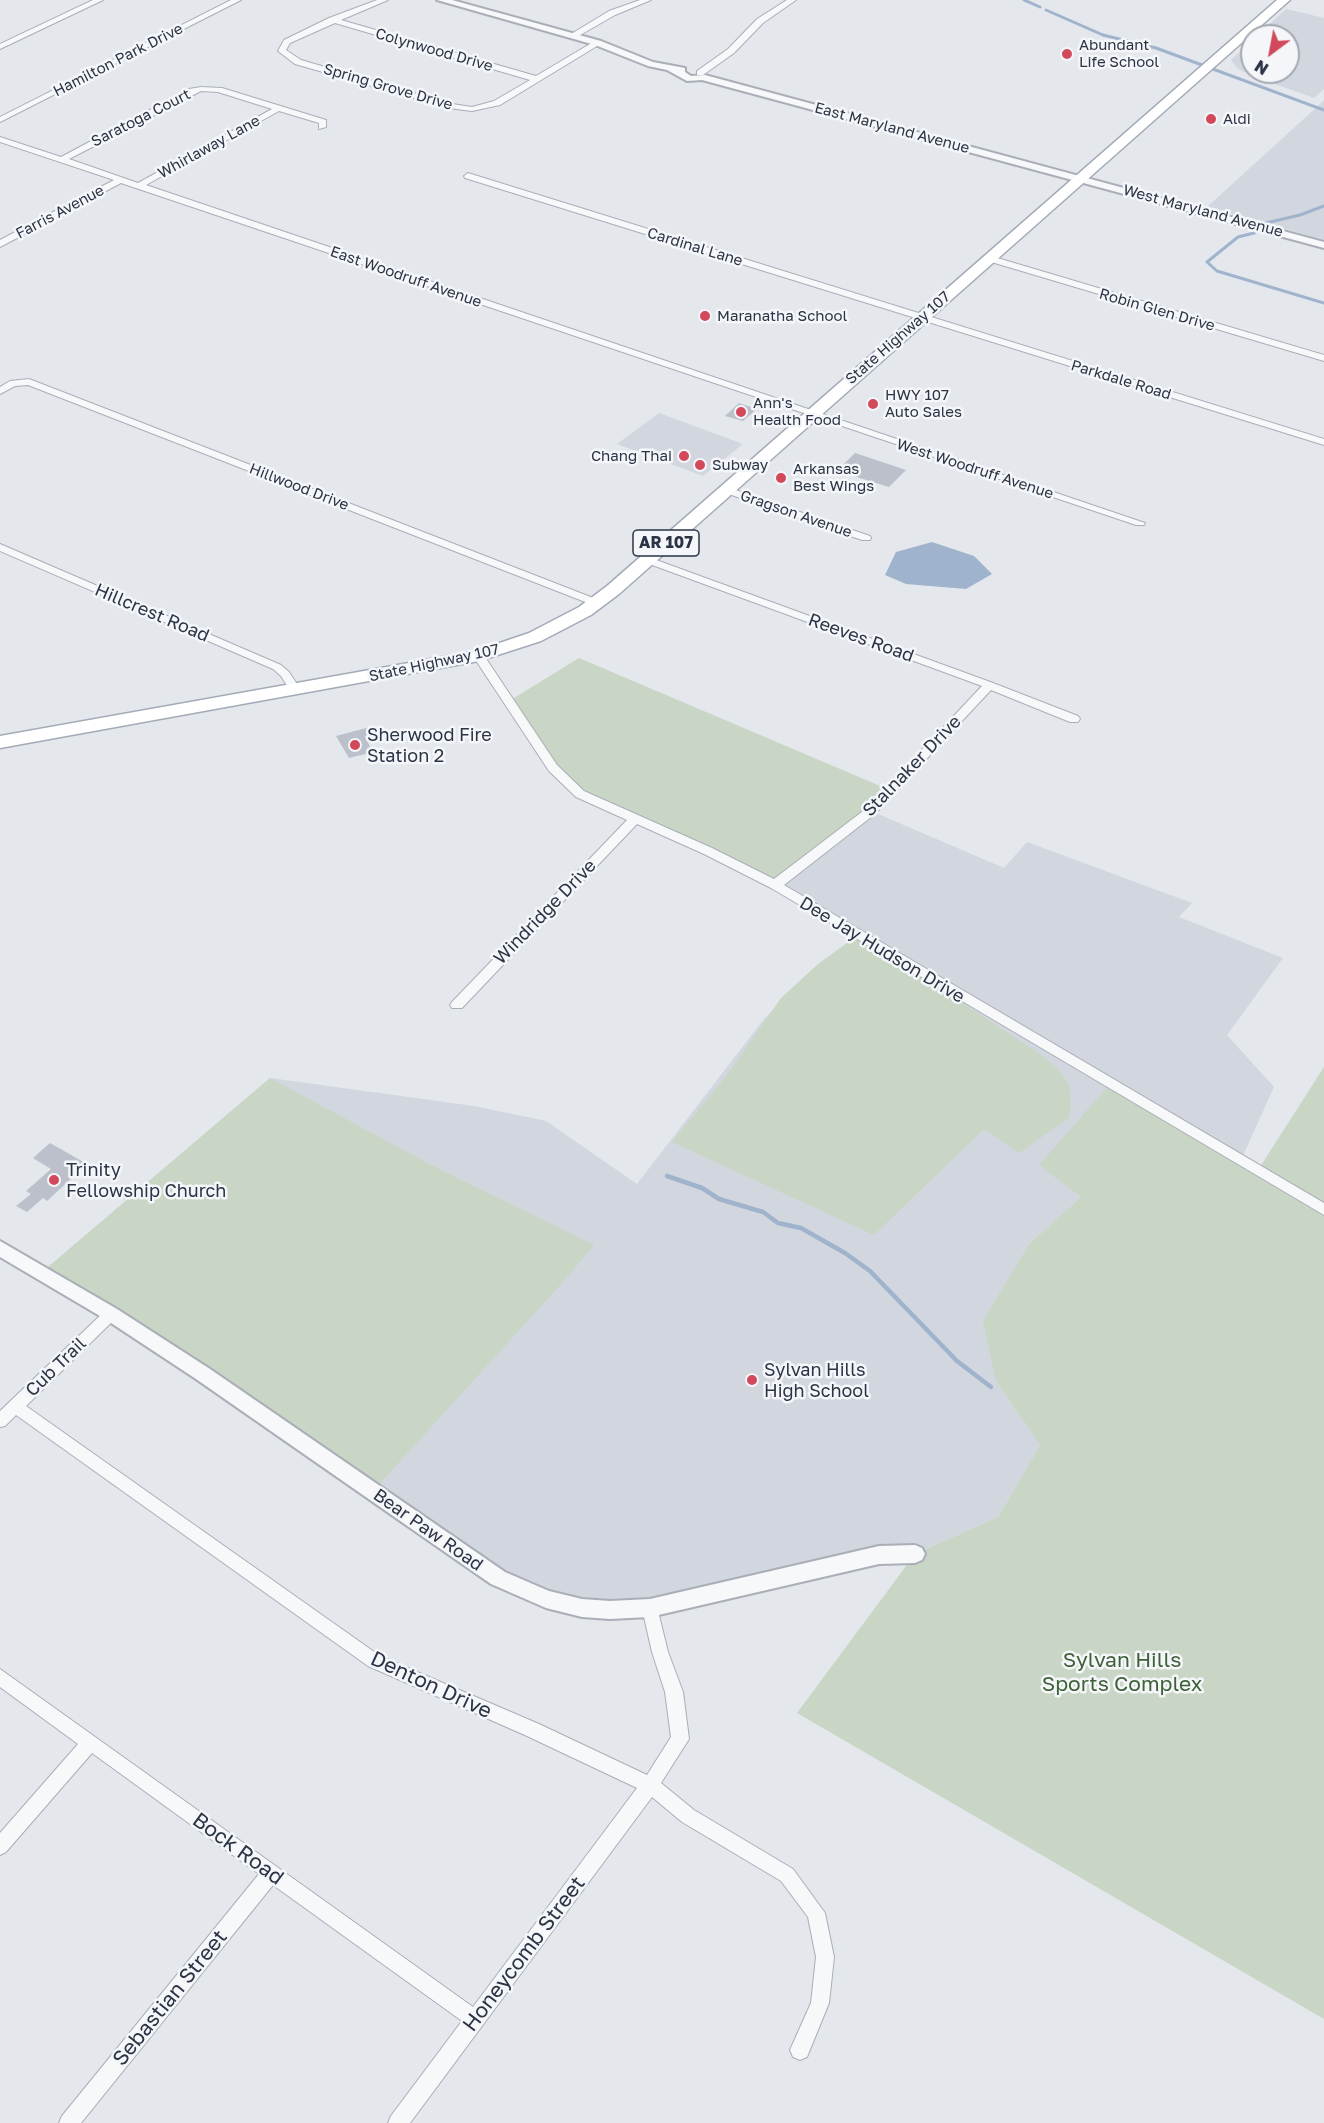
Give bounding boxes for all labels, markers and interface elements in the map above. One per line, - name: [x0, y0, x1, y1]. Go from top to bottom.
- street label: Hamilton Park Drive: [50, 20, 186, 100]
- north arrow: [1240, 24, 1300, 84]
- street label: Colynwood Drive: [373, 25, 495, 75]
- place label: Abundant Life School: [1079, 36, 1159, 71]
- marker: Abundant Life School: [1060, 47, 1074, 61]
- text: N: [1251, 56, 1272, 79]
- street label: Spring Grove Drive: [321, 60, 455, 114]
- street label: Saratoga Court: [88, 85, 194, 151]
- street label: East Maryland Avenue: [813, 99, 971, 157]
- place label: Aldi: [1223, 110, 1251, 128]
- street label: Whirlaway Lane: [155, 112, 263, 182]
- marker: Aldi: [1204, 112, 1218, 126]
- street label: Farris Avenue: [13, 181, 107, 243]
- street label: West Maryland Avenue: [1121, 181, 1285, 241]
- street label: Cardinal Lane: [645, 224, 745, 270]
- street label: East Woodruff Avenue: [328, 243, 484, 311]
- street label: Robin Glen Drive: [1097, 285, 1217, 335]
- street label: State Highway 107: [842, 288, 954, 388]
- place label: Maranatha School: [717, 307, 847, 325]
- marker: Maranatha School: [698, 309, 712, 323]
- street label: Parkdale Road: [1069, 356, 1173, 404]
- place label: HWY 107 Auto Sales: [885, 386, 962, 421]
- place label: Ann's Health Food: [753, 394, 841, 429]
- marker: HWY 107 Auto Sales: [866, 397, 880, 411]
- marker: Ann's Health Food: [734, 405, 748, 419]
- street label: West Woodruff Avenue: [894, 435, 1056, 503]
- place label: Chang Thai: [591, 447, 672, 465]
- marker: Chang Thai: [677, 449, 691, 463]
- place label: Subway: [712, 456, 768, 474]
- marker: Subway: [693, 458, 707, 472]
- street label: Hillwood Drive: [247, 460, 351, 514]
- place label: Arkansas Best Wings: [793, 460, 874, 495]
- marker: Arkansas Best Wings: [774, 471, 788, 485]
- street label: Gragson Avenue: [738, 486, 854, 542]
- road number: AR 107: [633, 530, 699, 556]
- street label: Hillcrest Road: [92, 579, 212, 647]
- street label: Reeves Road: [805, 609, 917, 667]
- street label: State Highway 107: [367, 640, 501, 686]
- street label: Stalnaker Drive: [858, 711, 966, 821]
- place label: Sherwood Fire Station 2: [367, 724, 492, 766]
- marker: Sherwood Fire Station 2: [348, 738, 362, 752]
- street label: Windridge Drive: [489, 855, 601, 969]
- street label: Dee Jay Hudson Drive: [796, 892, 968, 1008]
- place label: Trinity Fellowship Church: [66, 1159, 226, 1202]
- marker: Trinity Fellowship Church: [47, 1173, 61, 1187]
- street label: Cub Trail: [21, 1333, 91, 1401]
- place label: Sylvan Hills High School: [764, 1359, 869, 1402]
- marker: Sylvan Hills High School: [745, 1373, 759, 1387]
- street label: Bear Paw Road: [369, 1484, 487, 1576]
- street label: Denton Drive: [366, 1646, 496, 1724]
- park label: Sylvan Hills Sports Complex: [1042, 1647, 1202, 1697]
- street label: Bock Road: [187, 1807, 289, 1891]
- street label: Honeycomb Street: [458, 1872, 590, 2036]
- street label: Sebastian Street: [107, 1925, 233, 2071]

